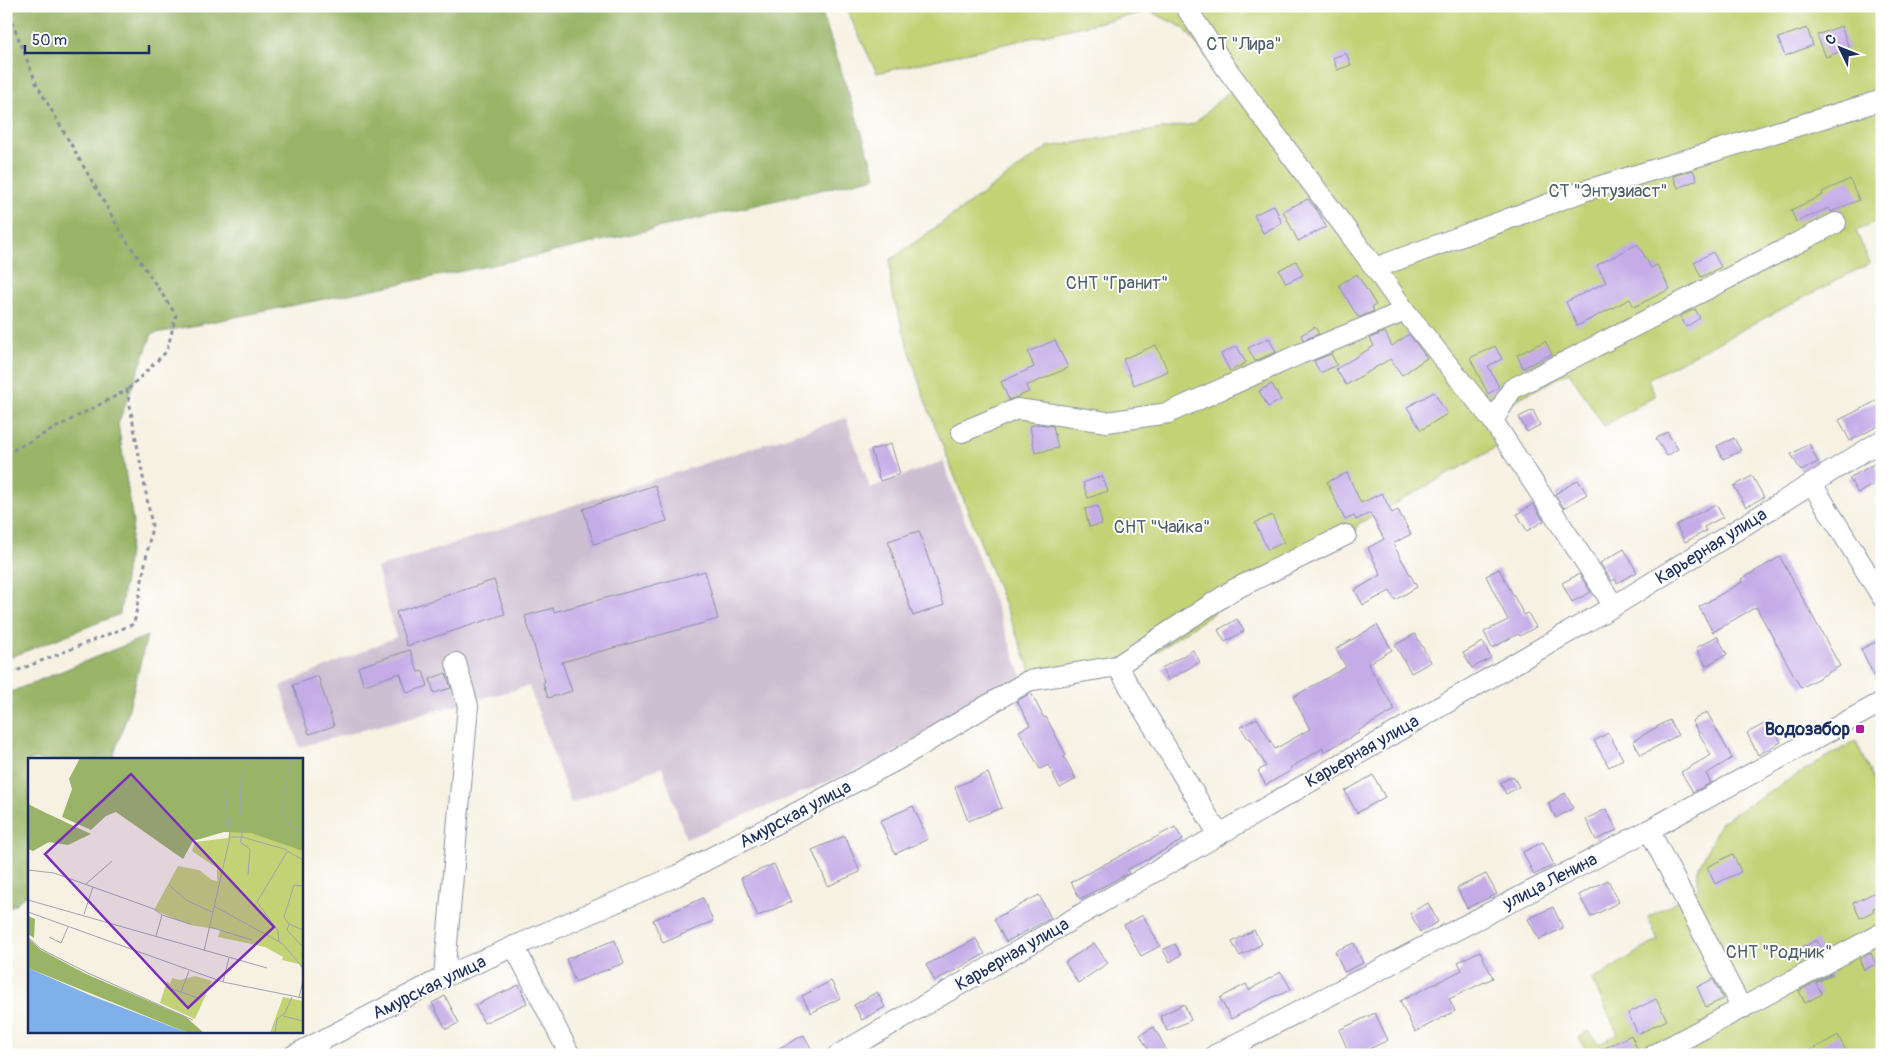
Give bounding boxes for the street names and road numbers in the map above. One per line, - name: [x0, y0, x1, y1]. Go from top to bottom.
- street label: Карьерная улица: [1651, 503, 1771, 590]
- street label: Карьерная улица: [1301, 710, 1423, 793]
- street label: Амурская улица: [735, 775, 855, 854]
- street label: улица Ленина: [1498, 848, 1601, 915]
- street label: Карьерная улица: [951, 913, 1073, 996]
- street label: Амурская улица: [369, 950, 490, 1025]

